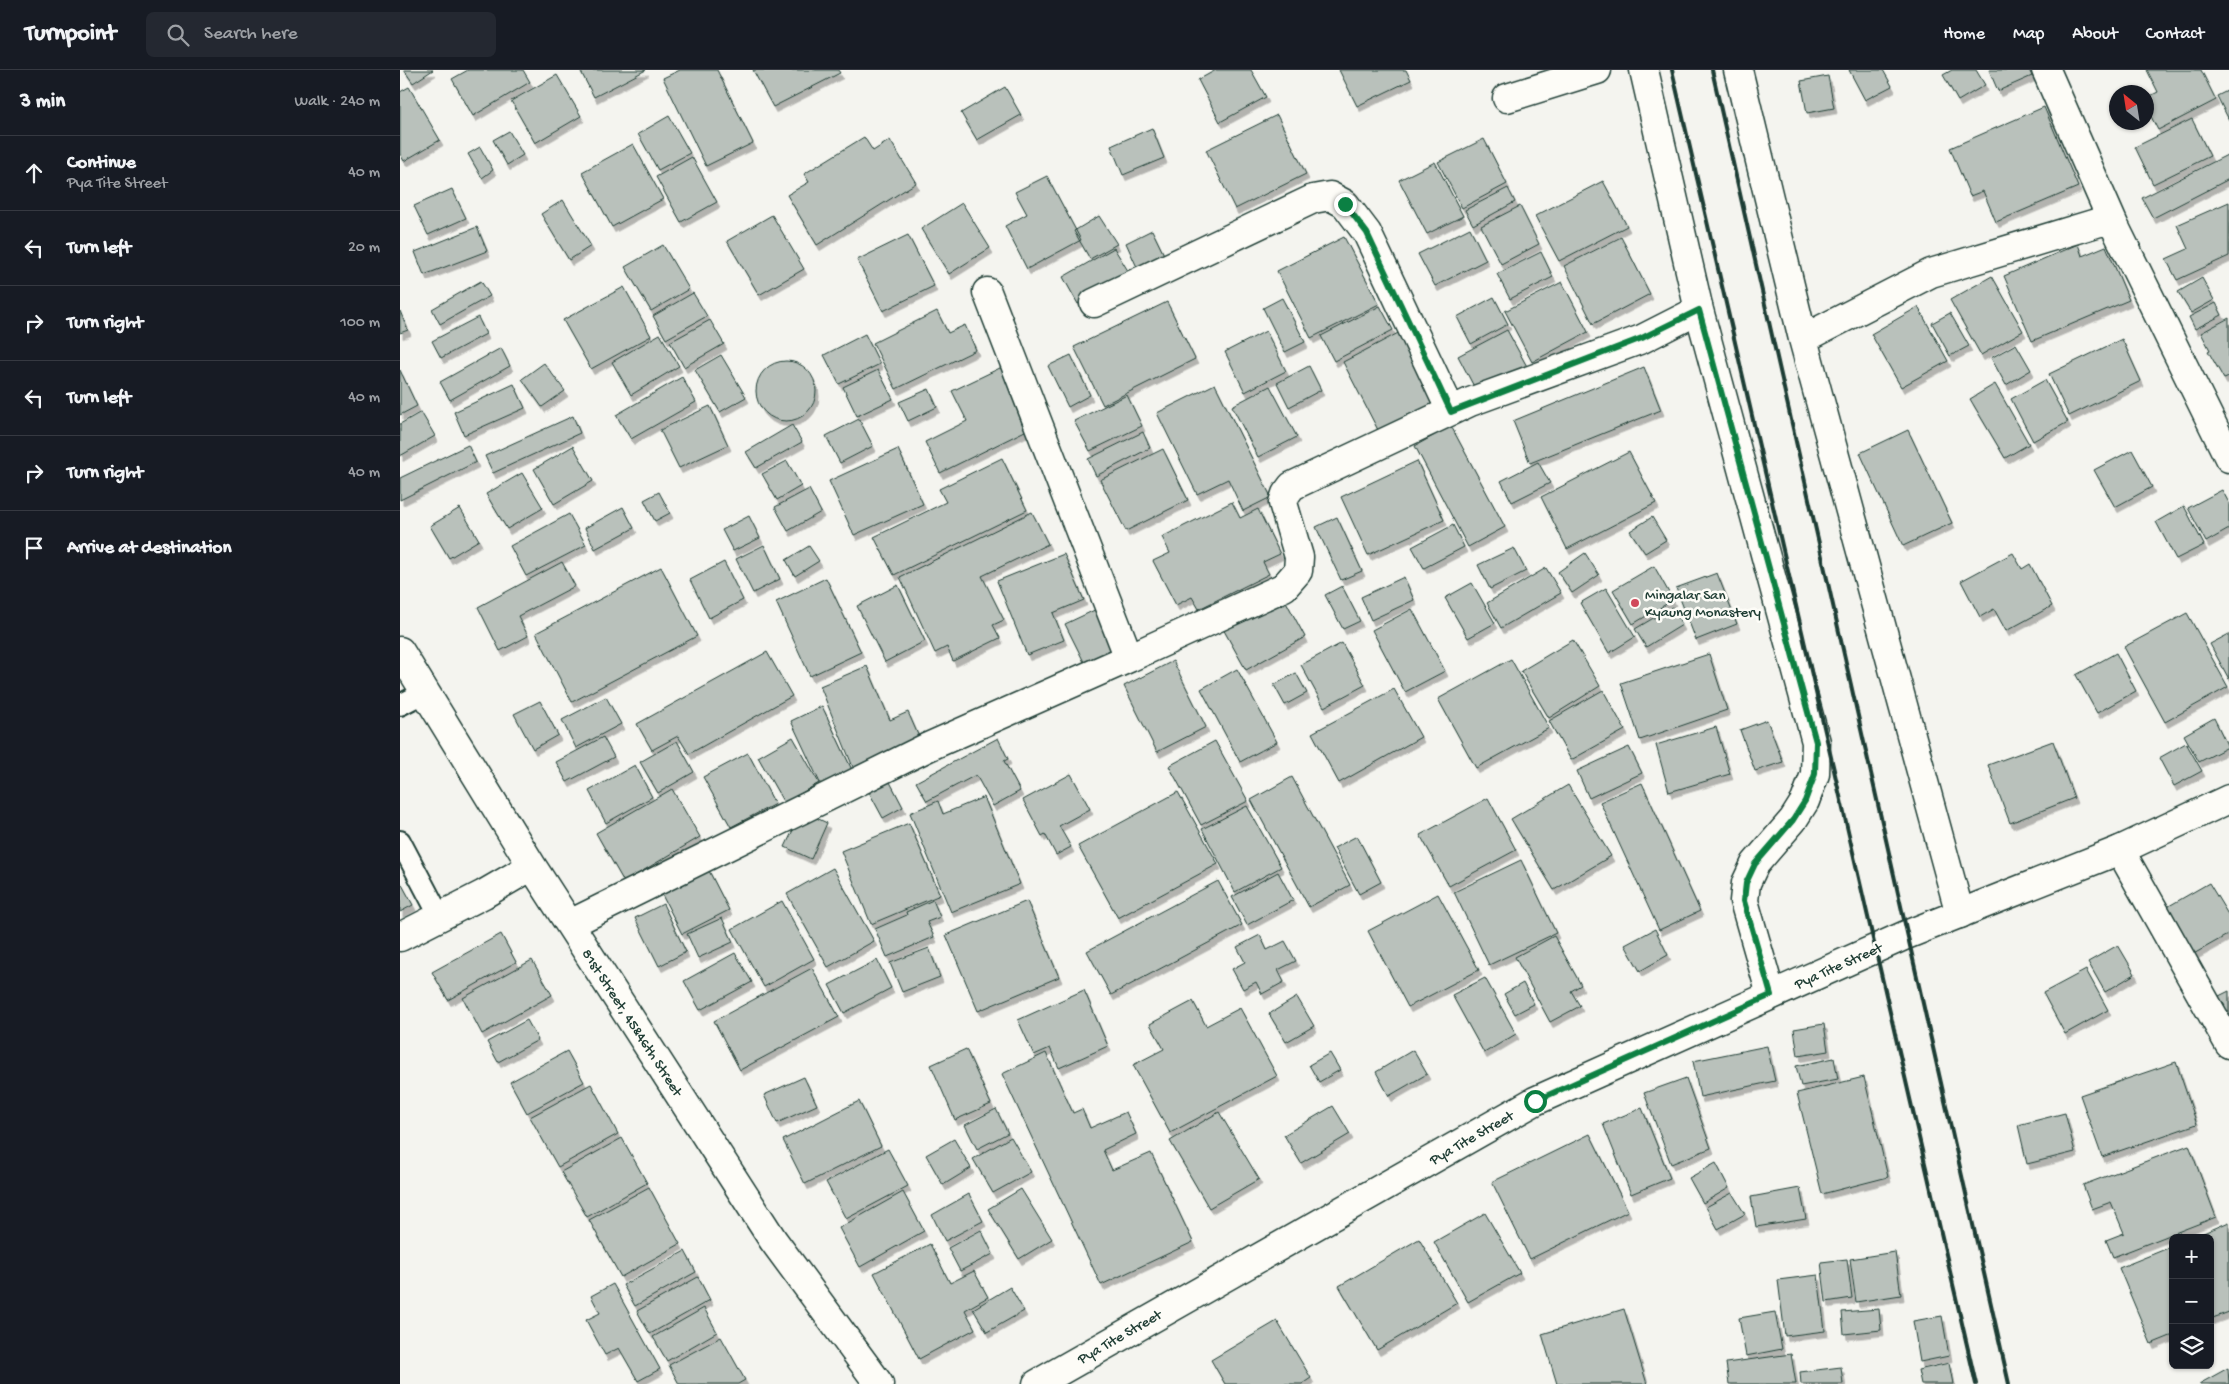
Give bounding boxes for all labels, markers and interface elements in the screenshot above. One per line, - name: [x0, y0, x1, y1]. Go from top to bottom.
- search box: [146, 12, 496, 57]
- text: Turnpoint: [25, 20, 116, 49]
- icon: search: [164, 21, 192, 49]
- text: Search here: [204, 23, 298, 46]
- text: Home: [1943, 24, 1985, 45]
- text: Map: [2013, 24, 2044, 45]
- text: About: [2072, 24, 2118, 45]
- text: Contact: [2146, 24, 2204, 45]
- north arrow: [2109, 85, 2154, 130]
- text: 3 min: [20, 90, 65, 115]
- text: Walk · 240 m: [295, 93, 380, 112]
- text: Continue: [67, 152, 136, 175]
- icon: ahead: [20, 159, 48, 187]
- text: 40 m: [348, 164, 380, 183]
- text: Pya Tite Street: [67, 175, 167, 194]
- route end: [1334, 193, 1357, 216]
- icon: left: [20, 234, 48, 262]
- text: Turn left: [67, 237, 131, 260]
- text: 20 m: [348, 239, 380, 258]
- icon: right: [20, 309, 48, 337]
- text: Turn right: [67, 312, 143, 335]
- text: 100 m: [340, 314, 380, 333]
- icon: left: [20, 384, 48, 412]
- text: Turn left: [67, 387, 131, 410]
- text: 40 m: [348, 389, 380, 408]
- icon: right: [20, 459, 48, 487]
- text: Turn right: [67, 462, 143, 485]
- text: 40 m: [348, 464, 380, 483]
- icon: arrive: [20, 534, 48, 562]
- text: Arrive at destination: [67, 537, 231, 560]
- place label: Mingalar San Kyaung Monastery: [1645, 587, 1762, 622]
- marker: Mingalar San Kyaung Monastery: [1629, 597, 1641, 609]
- street label: Pya Tite Street: [1791, 939, 1887, 995]
- street label: 81st Street, 45&46th Street: [577, 946, 687, 1102]
- route start: [1524, 1090, 1547, 1113]
- street label: Pya Tite Street: [1426, 1107, 1519, 1171]
- map controls: [2169, 1234, 2214, 1369]
- button: +: [2169, 1234, 2214, 1279]
- button: −: [2169, 1279, 2214, 1324]
- street label: Pya Tite Street: [1074, 1306, 1167, 1370]
- button: layers: [2169, 1324, 2214, 1369]

